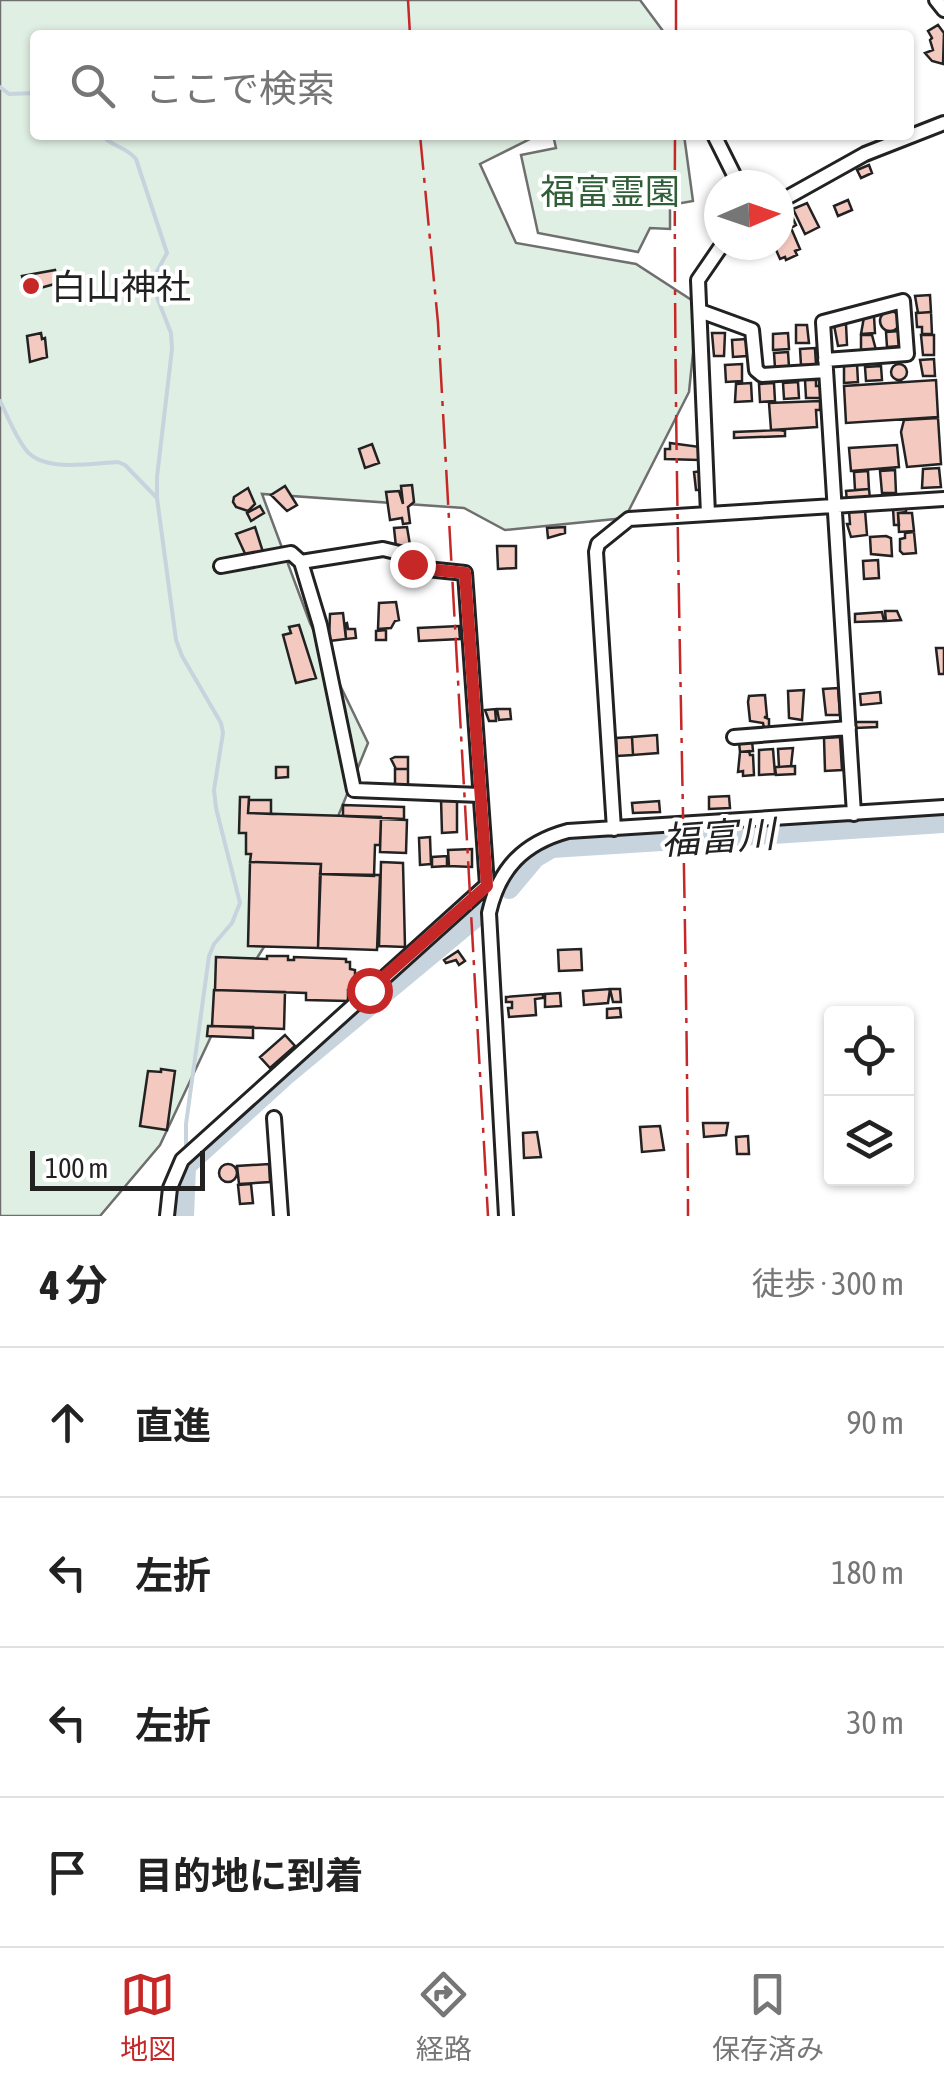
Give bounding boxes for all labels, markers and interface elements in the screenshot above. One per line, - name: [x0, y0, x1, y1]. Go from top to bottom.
- search box: [30, 30, 914, 140]
- icon: search: [65, 58, 120, 113]
- text: ここで検索: [145, 67, 335, 110]
- north arrow: [704, 170, 794, 260]
- park label: 福富霊園: [540, 171, 680, 211]
- place label: 白山神社: [51, 266, 191, 306]
- marker: 白山神社: [20, 275, 42, 297]
- route end: [390, 542, 436, 588]
- water label: 福富川: [660, 811, 780, 862]
- route start: [347, 968, 393, 1014]
- map controls: [824, 1006, 914, 1186]
- button: locate: [824, 1006, 914, 1096]
- button: layers: [824, 1096, 914, 1186]
- scale bar: [30, 1146, 205, 1190]
- text: 100 m: [45, 1152, 108, 1184]
- text: 4 分: [40, 1261, 108, 1309]
- text: 徒歩 · 300 m: [752, 1265, 904, 1302]
- icon: ahead: [40, 1395, 95, 1450]
- text: 直進: [135, 1404, 211, 1447]
- text: 90 m: [846, 1404, 904, 1441]
- icon: left: [40, 1545, 95, 1600]
- text: 左折: [135, 1554, 211, 1597]
- text: 180 m: [831, 1554, 904, 1591]
- icon: left: [40, 1695, 95, 1750]
- text: 左折: [135, 1704, 211, 1747]
- text: 30 m: [846, 1704, 904, 1741]
- icon: arrive: [40, 1845, 95, 1900]
- text: 目的地に到着: [135, 1854, 363, 1897]
- tab: 地図: [120, 1967, 176, 2067]
- tab: 経路: [416, 1967, 472, 2067]
- tab: 保存済み: [712, 1967, 824, 2067]

